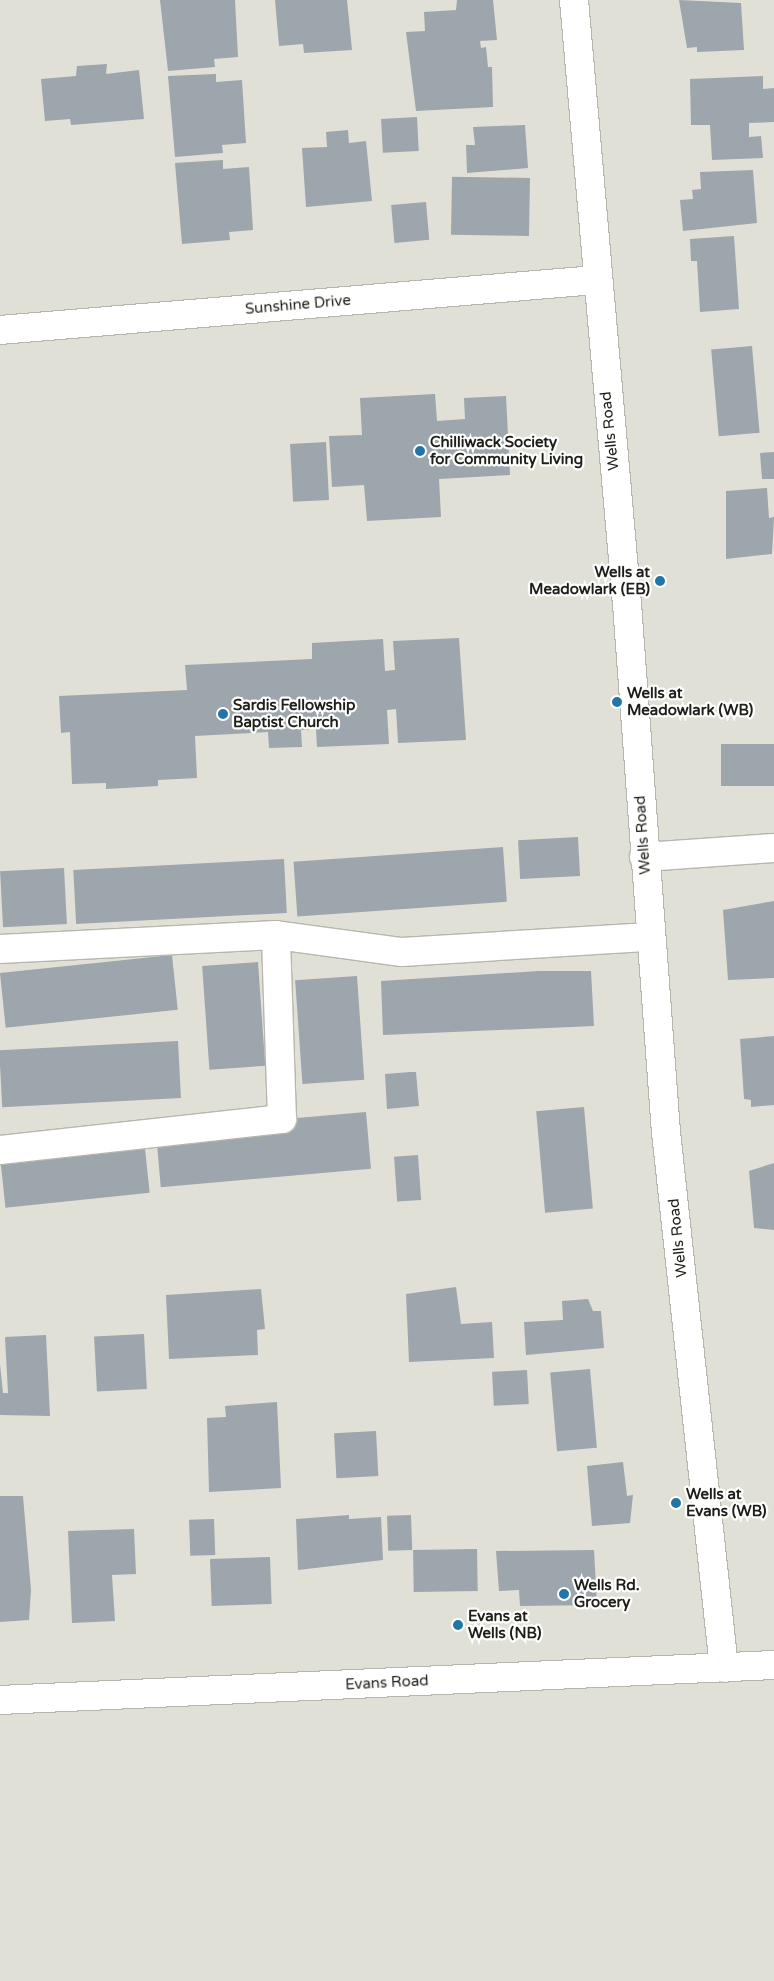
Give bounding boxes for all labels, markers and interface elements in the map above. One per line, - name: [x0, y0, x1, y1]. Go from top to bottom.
- street label: Sunshine Drive: [244, 291, 352, 319]
- street label: Wells Road: [597, 391, 623, 471]
- place label: Chilliwack Society for Community Living: [430, 433, 583, 468]
- marker: Chilliwack Society for Community Living: [414, 445, 426, 457]
- place label: Wells at Meadowlark (EB): [529, 563, 650, 598]
- marker: Wells at Meadowlark (EB): [654, 575, 666, 587]
- place label: Wells at Meadowlark (WB): [627, 684, 753, 719]
- place label: Sardis Fellowship Baptist Church: [233, 696, 355, 731]
- marker: Wells at Meadowlark (WB): [611, 696, 623, 708]
- marker: Sardis Fellowship Baptist Church: [217, 708, 229, 720]
- street label: Wells Road: [631, 795, 655, 875]
- street label: Wells Road: [665, 1198, 691, 1278]
- place label: Wells at Evans (WB): [686, 1485, 767, 1520]
- marker: Wells at Evans (WB): [670, 1497, 682, 1509]
- place label: Wells Rd. Grocery: [574, 1576, 640, 1611]
- marker: Wells Rd. Grocery: [558, 1588, 570, 1600]
- place label: Evans at Wells (NB): [468, 1607, 541, 1642]
- marker: Evans at Wells (NB): [452, 1619, 464, 1631]
- street label: Evans Road: [345, 1672, 429, 1694]

